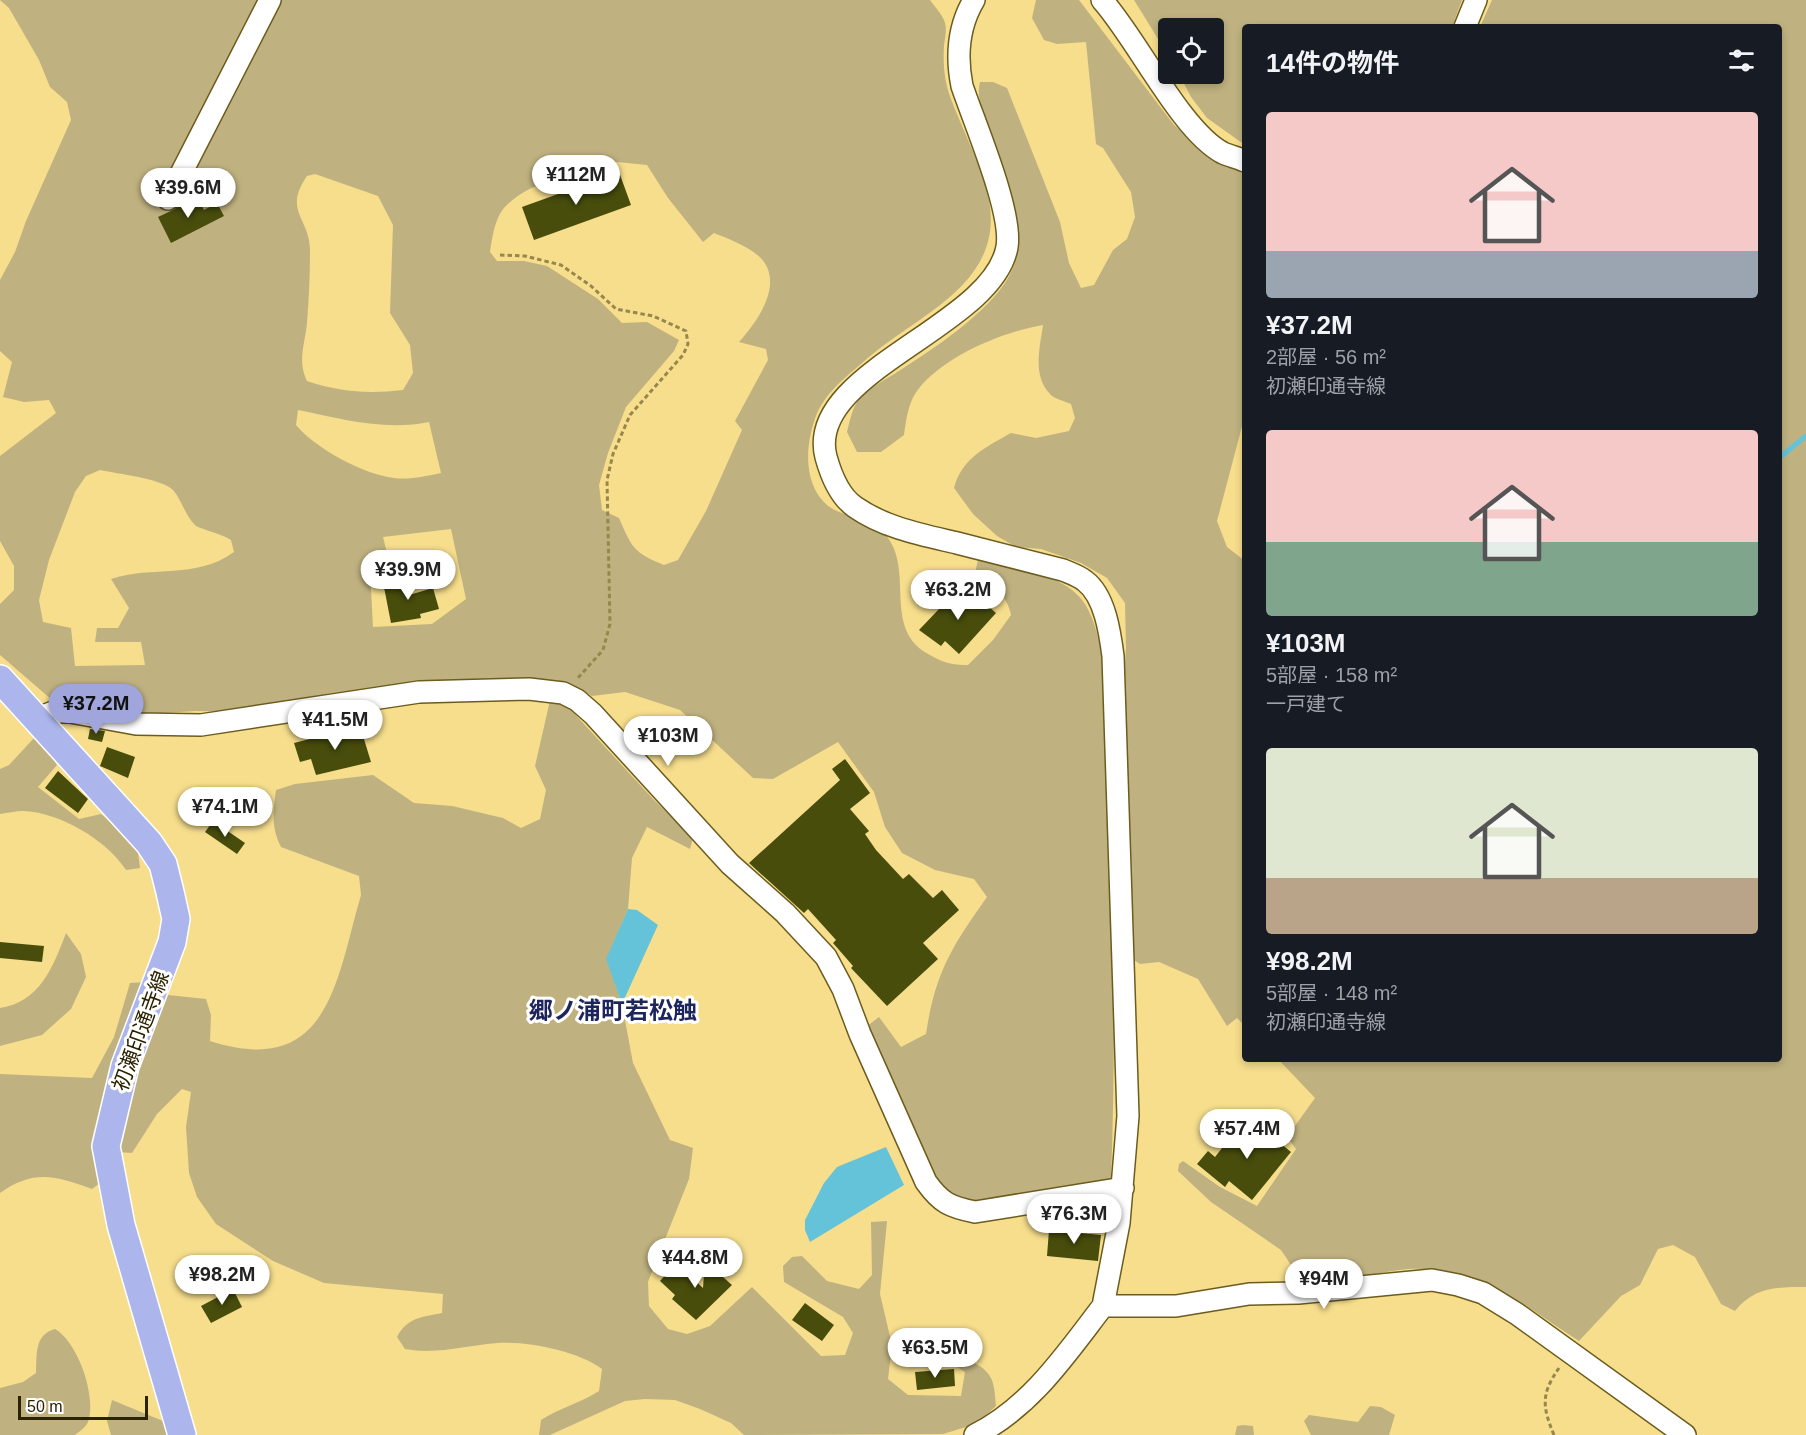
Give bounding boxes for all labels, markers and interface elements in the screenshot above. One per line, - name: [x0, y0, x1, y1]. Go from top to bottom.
- map controls: [1158, 18, 1224, 84]
- button: locate: [1158, 18, 1224, 84]
- icon: filters: [1725, 44, 1758, 77]
- text: 14件の物件: [1266, 48, 1399, 78]
- icon: home: [1458, 151, 1566, 259]
- pin: ¥112M: [534, 155, 618, 206]
- text: ¥112M: [546, 163, 606, 185]
- pin: ¥39.6M: [139, 168, 237, 219]
- text: ¥39.6M: [155, 176, 221, 198]
- text: ¥37.2M: [1266, 310, 1353, 340]
- text: 2部屋 · 56 m²: [1266, 346, 1386, 368]
- text: 初瀬印通寺線: [1266, 375, 1386, 397]
- icon: home: [1458, 469, 1566, 577]
- pin: ¥39.9M: [359, 550, 457, 601]
- text: ¥39.9M: [375, 558, 441, 580]
- pin: ¥63.2M: [909, 570, 1007, 621]
- text: ¥63.2M: [925, 578, 991, 600]
- text: ¥103M: [1266, 628, 1346, 658]
- text: 5部屋 · 158 m²: [1266, 664, 1397, 686]
- pin: ¥37.2M: [47, 684, 145, 735]
- text: ¥37.2M: [63, 692, 129, 714]
- text: 一戸建て: [1266, 693, 1346, 715]
- pin: ¥41.5M: [286, 700, 384, 751]
- text: ¥41.5M: [302, 708, 368, 730]
- pin: ¥103M: [626, 716, 710, 767]
- text: ¥103M: [637, 724, 699, 746]
- pin: ¥74.1M: [176, 787, 274, 838]
- icon: home: [1458, 787, 1566, 895]
- text: ¥74.1M: [192, 795, 258, 817]
- text: ¥98.2M: [1266, 946, 1353, 976]
- street label: 初瀬印通寺線: [108, 968, 173, 1094]
- text: 5部屋 · 148 m²: [1266, 982, 1397, 1004]
- district label: 郷ノ浦町若松触: [529, 997, 697, 1024]
- text: 初瀬印通寺線: [1266, 1011, 1386, 1033]
- pin: ¥57.4M: [1198, 1109, 1296, 1160]
- text: ¥57.4M: [1214, 1117, 1280, 1139]
- pin: ¥76.3M: [1025, 1194, 1123, 1245]
- text: ¥76.3M: [1041, 1202, 1107, 1224]
- pin: ¥44.8M: [646, 1238, 744, 1289]
- text: ¥44.8M: [662, 1246, 728, 1268]
- pin: ¥98.2M: [173, 1255, 271, 1306]
- pin: ¥94M: [1288, 1259, 1360, 1310]
- text: ¥98.2M: [189, 1263, 255, 1285]
- text: ¥94M: [1299, 1267, 1349, 1289]
- pin: ¥63.5M: [886, 1328, 984, 1379]
- text: ¥63.5M: [902, 1336, 968, 1358]
- scale bar: [18, 1393, 148, 1420]
- text: 50 m: [27, 1398, 63, 1415]

